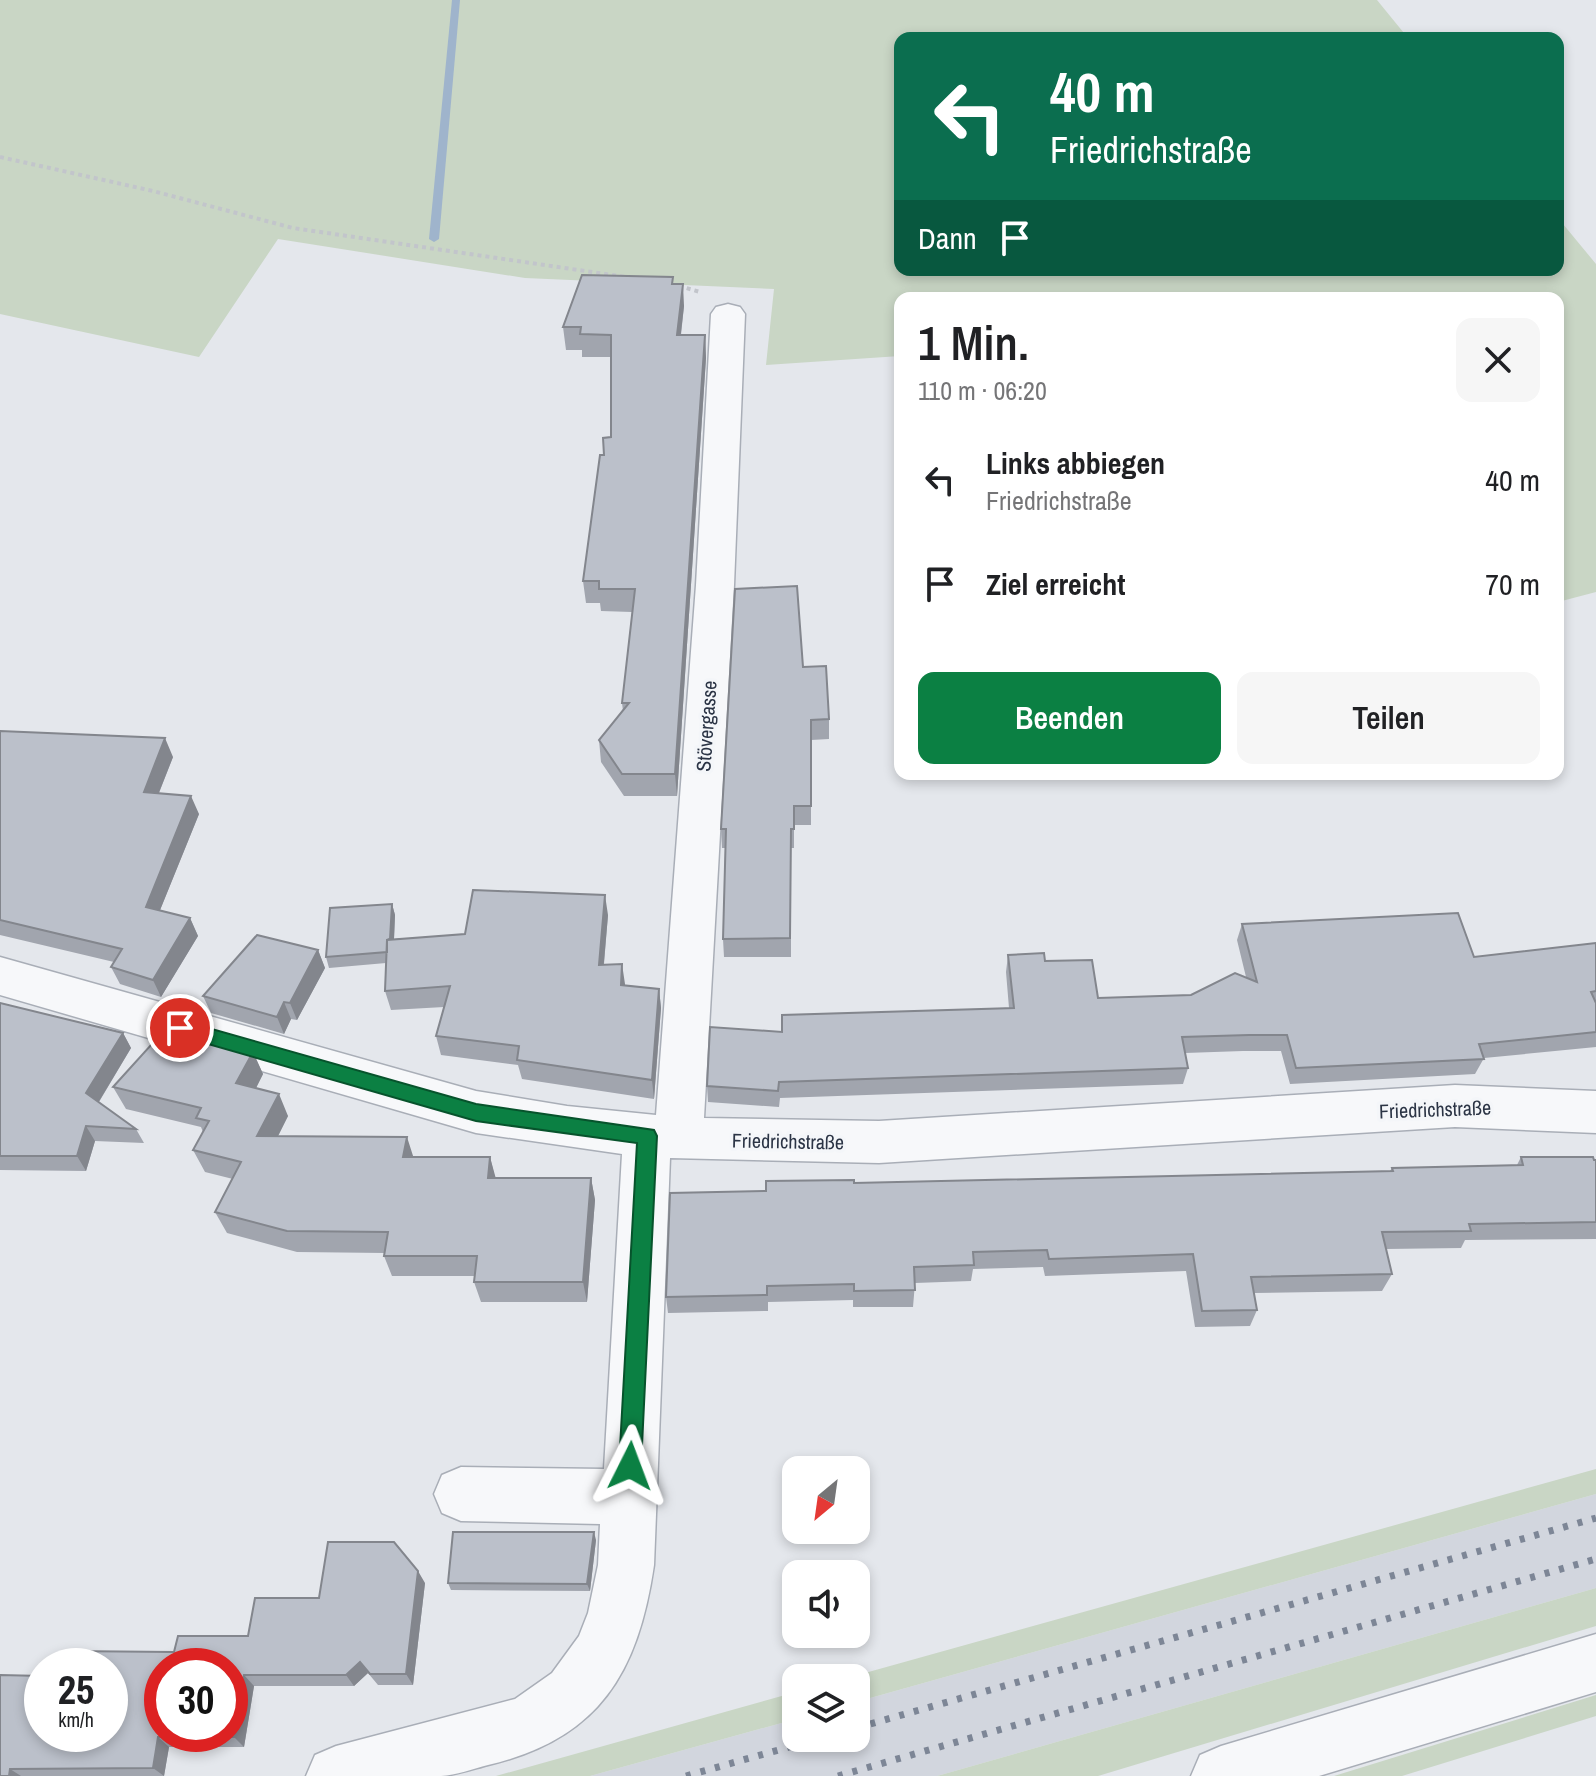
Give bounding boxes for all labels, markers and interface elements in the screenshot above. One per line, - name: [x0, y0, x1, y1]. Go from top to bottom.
- text: 40 m: [1050, 54, 1155, 129]
- icon: left: [918, 64, 1022, 168]
- text: Friedrichstraße: [1050, 126, 1252, 174]
- icon: arrive: [993, 216, 1037, 260]
- text: Dann: [918, 218, 977, 258]
- text: 1 Min.: [918, 310, 1029, 375]
- button: close: [1456, 318, 1540, 402]
- text: 110 m · 06:20: [918, 373, 1047, 408]
- text: Links abbiegen: [986, 443, 1165, 483]
- icon: left: [918, 458, 962, 502]
- text: 40 m: [1485, 460, 1540, 500]
- text: Friedrichstraße: [986, 483, 1132, 518]
- icon: arrive: [918, 562, 962, 606]
- text: Ziel erreicht: [986, 564, 1125, 604]
- text: 70 m: [1485, 564, 1540, 604]
- button: Beenden: [918, 672, 1221, 764]
- button: Teilen: [1237, 672, 1540, 764]
- street label: Stövergasse: [689, 680, 723, 772]
- pin: [146, 994, 214, 1062]
- icon: arrive: [158, 1006, 202, 1050]
- street label: Friedrichstraße: [1379, 1094, 1491, 1124]
- street label: Friedrichstraße: [732, 1127, 844, 1155]
- position arrow: [588, 1424, 672, 1508]
- north arrow: [782, 1456, 870, 1544]
- map controls: [782, 1456, 870, 1752]
- button: sound: [782, 1560, 870, 1648]
- speed limit sign: 30: [144, 1648, 248, 1752]
- text: 25: [58, 1663, 94, 1716]
- button: layers: [782, 1664, 870, 1752]
- text: km/h: [58, 1706, 94, 1733]

